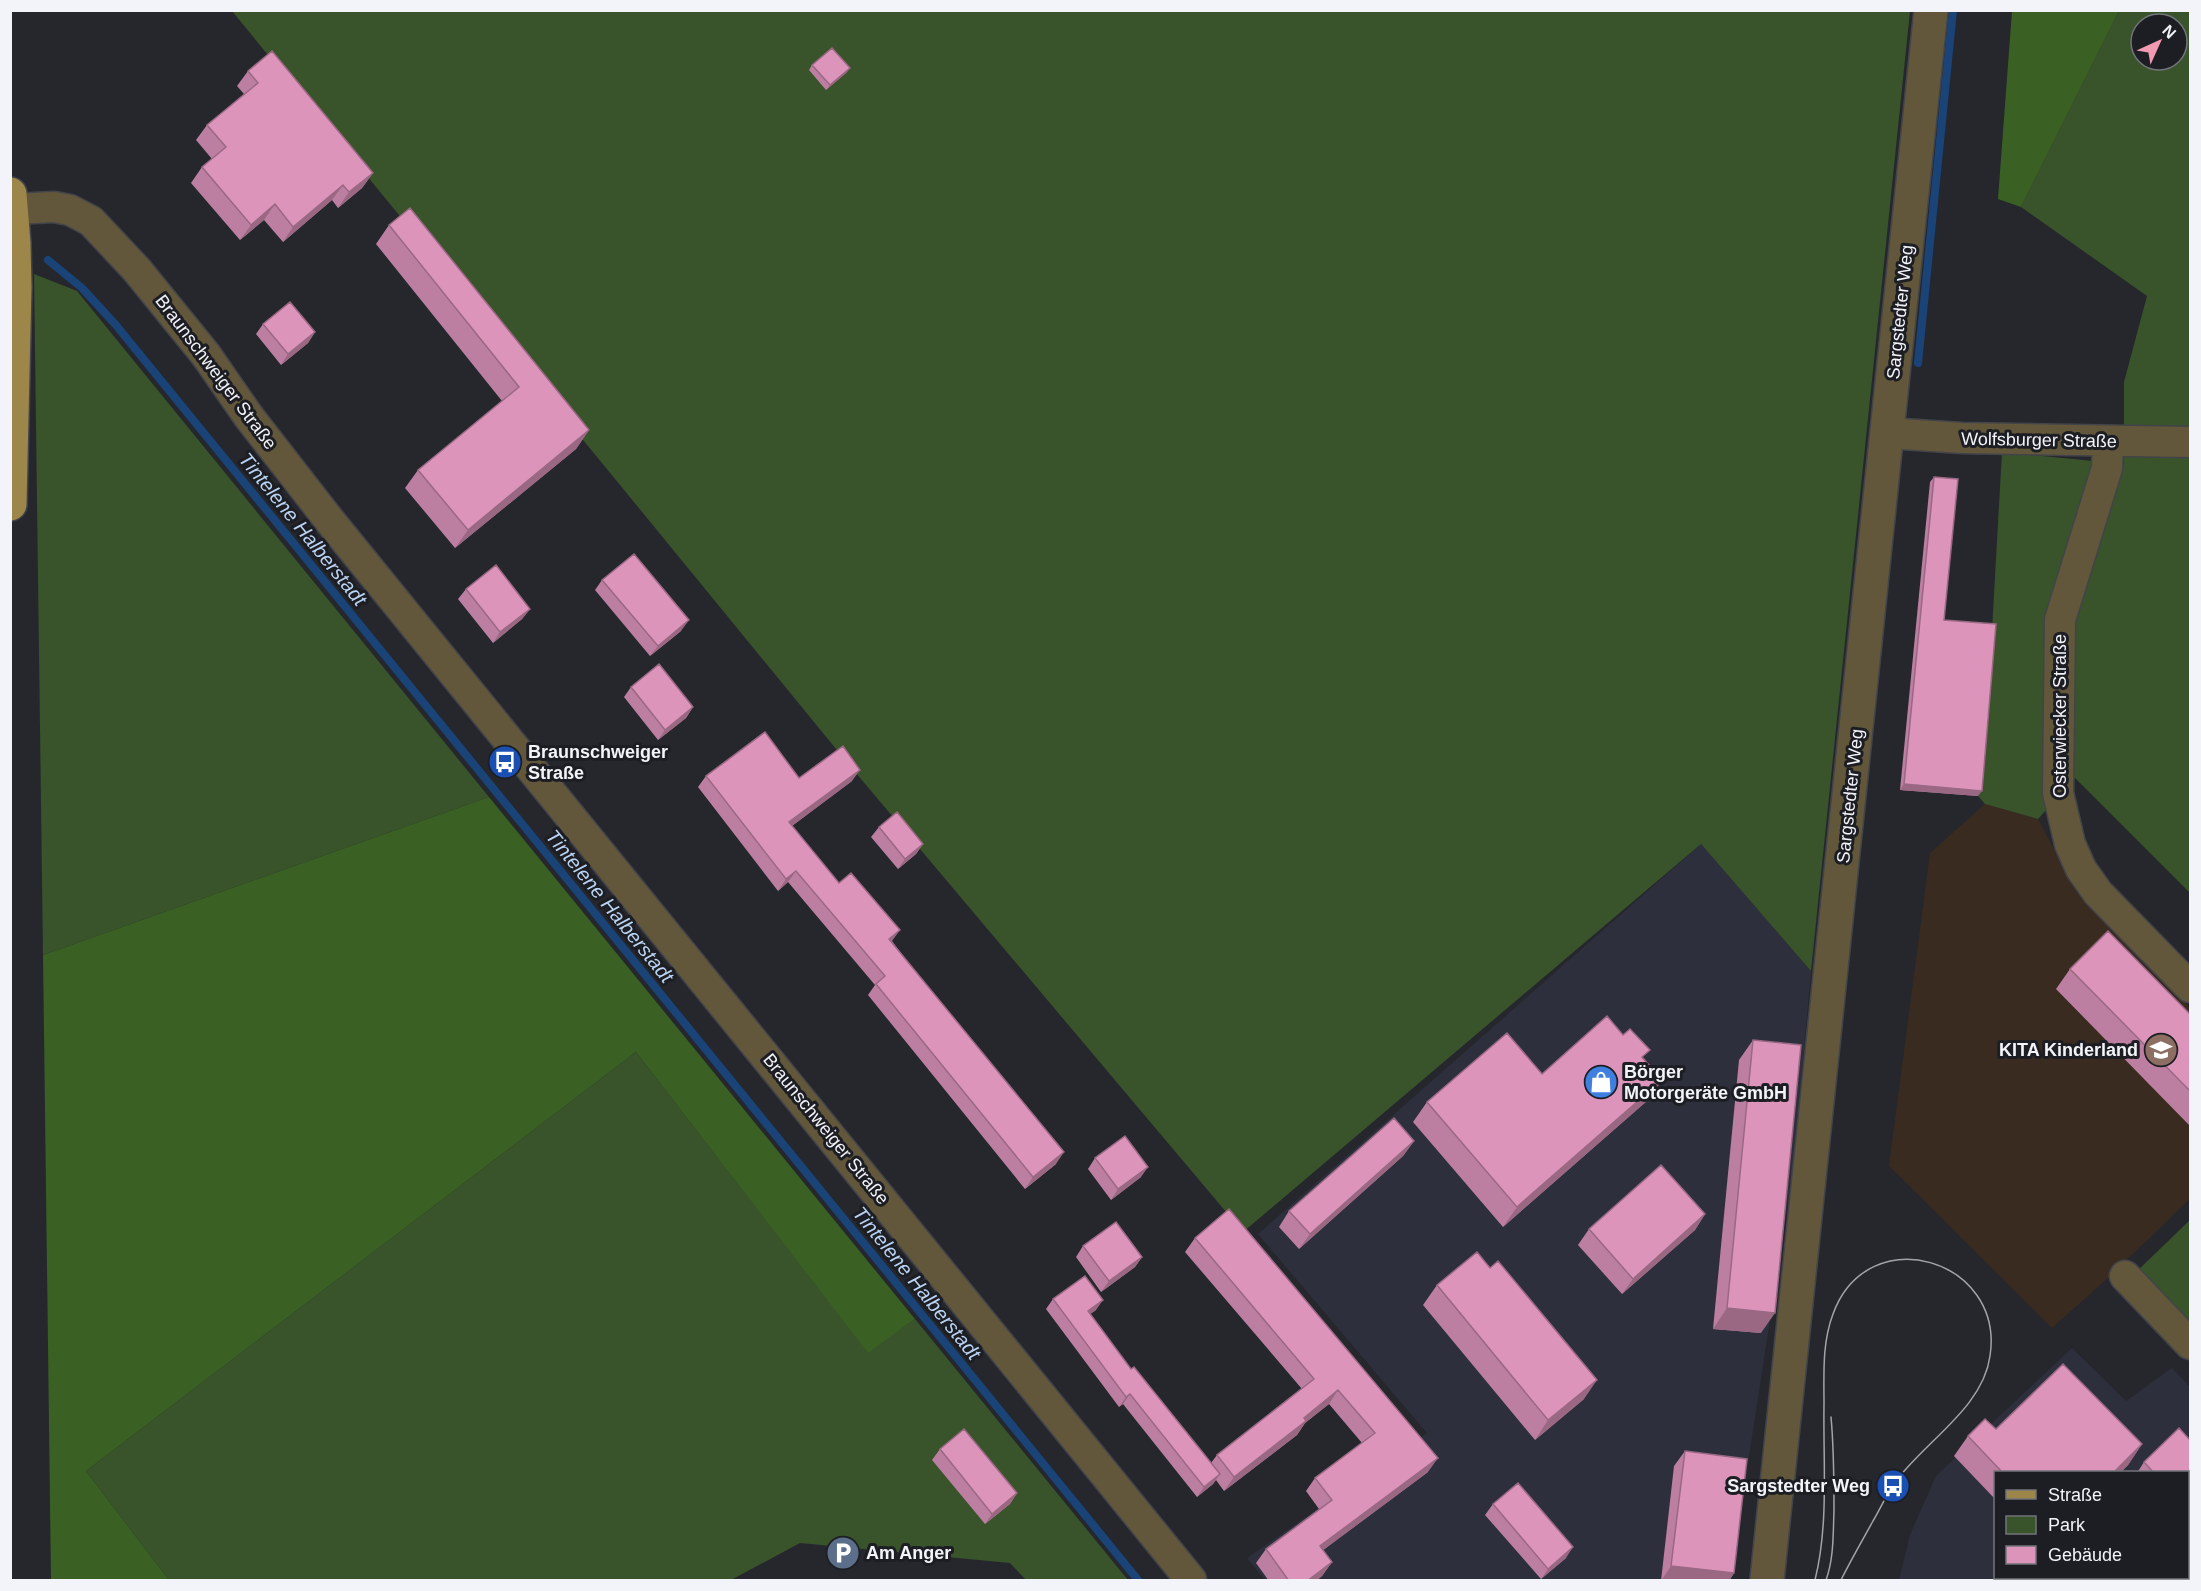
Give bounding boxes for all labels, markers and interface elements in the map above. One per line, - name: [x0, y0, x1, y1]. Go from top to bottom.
- north arrow: [2129, 12, 2189, 72]
- text: N: [2159, 22, 2179, 42]
- street label: Sargstedter Weg: [1883, 244, 1917, 380]
- street label: Braunschweiger Straße: [151, 291, 281, 453]
- street label: Wolfsburger Straße: [1961, 429, 2117, 451]
- water label: Tintelene Halberstadt: [235, 448, 372, 611]
- street label: Osterwiecker Straße: [2050, 634, 2070, 798]
- street label: Sargstedter Weg: [1833, 728, 1867, 864]
- place label: Braunschweiger Straße: [528, 742, 668, 783]
- bus stop icon: Braunschweiger Straße: [487, 744, 523, 780]
- water label: Tintelene Halberstadt: [542, 825, 679, 988]
- school or university icon: KITA Kinderland: [2143, 1032, 2179, 1068]
- place label: KITA Kinderland: [1999, 1040, 2138, 1060]
- street label: Braunschweiger Straße: [759, 1050, 893, 1208]
- place label: Börger Motorgeräte GmbH: [1624, 1062, 1787, 1103]
- shop icon: Börger Motorgeräte GmbH: [1583, 1064, 1619, 1100]
- water label: Tintelene Halberstadt: [849, 1202, 986, 1365]
- bus stop icon: Sargstedter Weg: [1875, 1468, 1911, 1504]
- legend: [1994, 1471, 2189, 1579]
- place label: Sargstedter Weg: [1727, 1476, 1870, 1496]
- text: Straße: [2048, 1485, 2102, 1505]
- text: Park: [2048, 1515, 2086, 1535]
- parking icon: Am Anger: [825, 1535, 861, 1571]
- place label: Am Anger: [866, 1543, 951, 1563]
- text: Gebäude: [2048, 1545, 2122, 1565]

